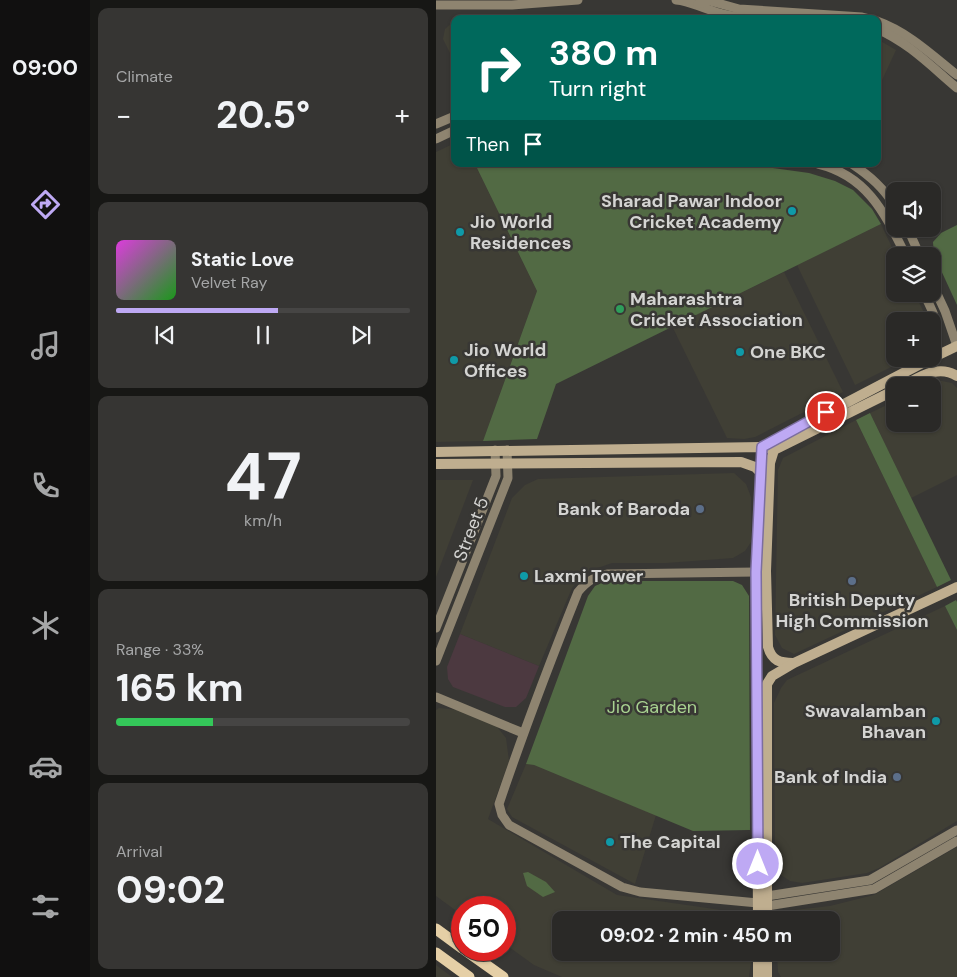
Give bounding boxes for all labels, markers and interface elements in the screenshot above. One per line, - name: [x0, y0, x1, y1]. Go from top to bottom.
- text: 380 m: [549, 30, 658, 76]
- icon: right: [466, 35, 531, 100]
- text: 09:00: [12, 53, 78, 82]
- text: Climate: [116, 66, 173, 87]
- text: Turn right: [549, 74, 646, 103]
- text: 20.5°: [216, 90, 310, 140]
- text: −: [116, 97, 131, 134]
- text: +: [395, 97, 410, 134]
- icon: arrive: [519, 130, 547, 158]
- text: Then: [466, 132, 509, 157]
- map controls: [886, 182, 941, 432]
- button: sound: [886, 182, 941, 237]
- icon: directions: [28, 187, 63, 222]
- place label: Sharad Pawar Indoor Cricket Academy: [601, 189, 782, 234]
- marker: Sharad Pawar Indoor Cricket Academy: [786, 205, 798, 217]
- place label: Jio World Residences: [470, 210, 571, 255]
- marker: Jio World Residences: [454, 226, 466, 238]
- text: Static Love: [191, 247, 294, 272]
- button: layers: [886, 247, 941, 302]
- text: Velvet Ray: [191, 272, 267, 293]
- place label: Maharashtra Cricket Association: [630, 287, 803, 332]
- marker: Maharashtra Cricket Association: [614, 303, 626, 315]
- button: +: [886, 312, 941, 367]
- icon: previous: [151, 321, 179, 349]
- icon: pause: [249, 321, 277, 349]
- icon: next: [347, 321, 375, 349]
- icon: music: [28, 328, 63, 363]
- place label: Jio World Offices: [464, 338, 546, 383]
- place label: One BKC: [750, 340, 826, 364]
- marker: One BKC: [734, 346, 746, 358]
- marker: Jio World Offices: [448, 354, 460, 366]
- button: −: [886, 377, 941, 432]
- pin: [805, 391, 847, 433]
- icon: arrive: [812, 398, 840, 426]
- text: 47: [224, 435, 302, 519]
- icon: phone: [28, 468, 63, 503]
- street label: Street 5: [448, 494, 494, 564]
- place label: Bank of Baroda: [558, 497, 690, 521]
- marker: Bank of Baroda: [694, 503, 706, 515]
- text: km/h: [244, 510, 282, 531]
- place label: Laxmi Tower: [534, 564, 643, 588]
- marker: Laxmi Tower: [518, 570, 530, 582]
- marker: British Deputy High Commission: [846, 575, 858, 587]
- place label: British Deputy High Commission: [775, 588, 929, 633]
- icon: climate: [28, 608, 63, 643]
- text: Range · 33%: [116, 639, 204, 660]
- text: 165 km: [116, 663, 243, 713]
- park label: Jio Garden: [607, 695, 697, 719]
- place label: Swavalamban Bhavan: [805, 699, 926, 744]
- marker: Swavalamban Bhavan: [930, 715, 942, 727]
- icon: car: [28, 749, 63, 784]
- place label: Bank of India: [774, 765, 887, 789]
- marker: Bank of India: [891, 771, 903, 783]
- place label: The Capital: [620, 830, 721, 854]
- marker: The Capital: [604, 836, 616, 848]
- position arrow: [731, 837, 783, 889]
- text: Arrival: [116, 841, 163, 862]
- text: 09:02: [116, 865, 225, 915]
- icon: filters: [28, 889, 63, 924]
- speed limit sign: 50: [451, 896, 516, 961]
- text: 09:02 · 2 min · 450 m: [600, 923, 792, 948]

